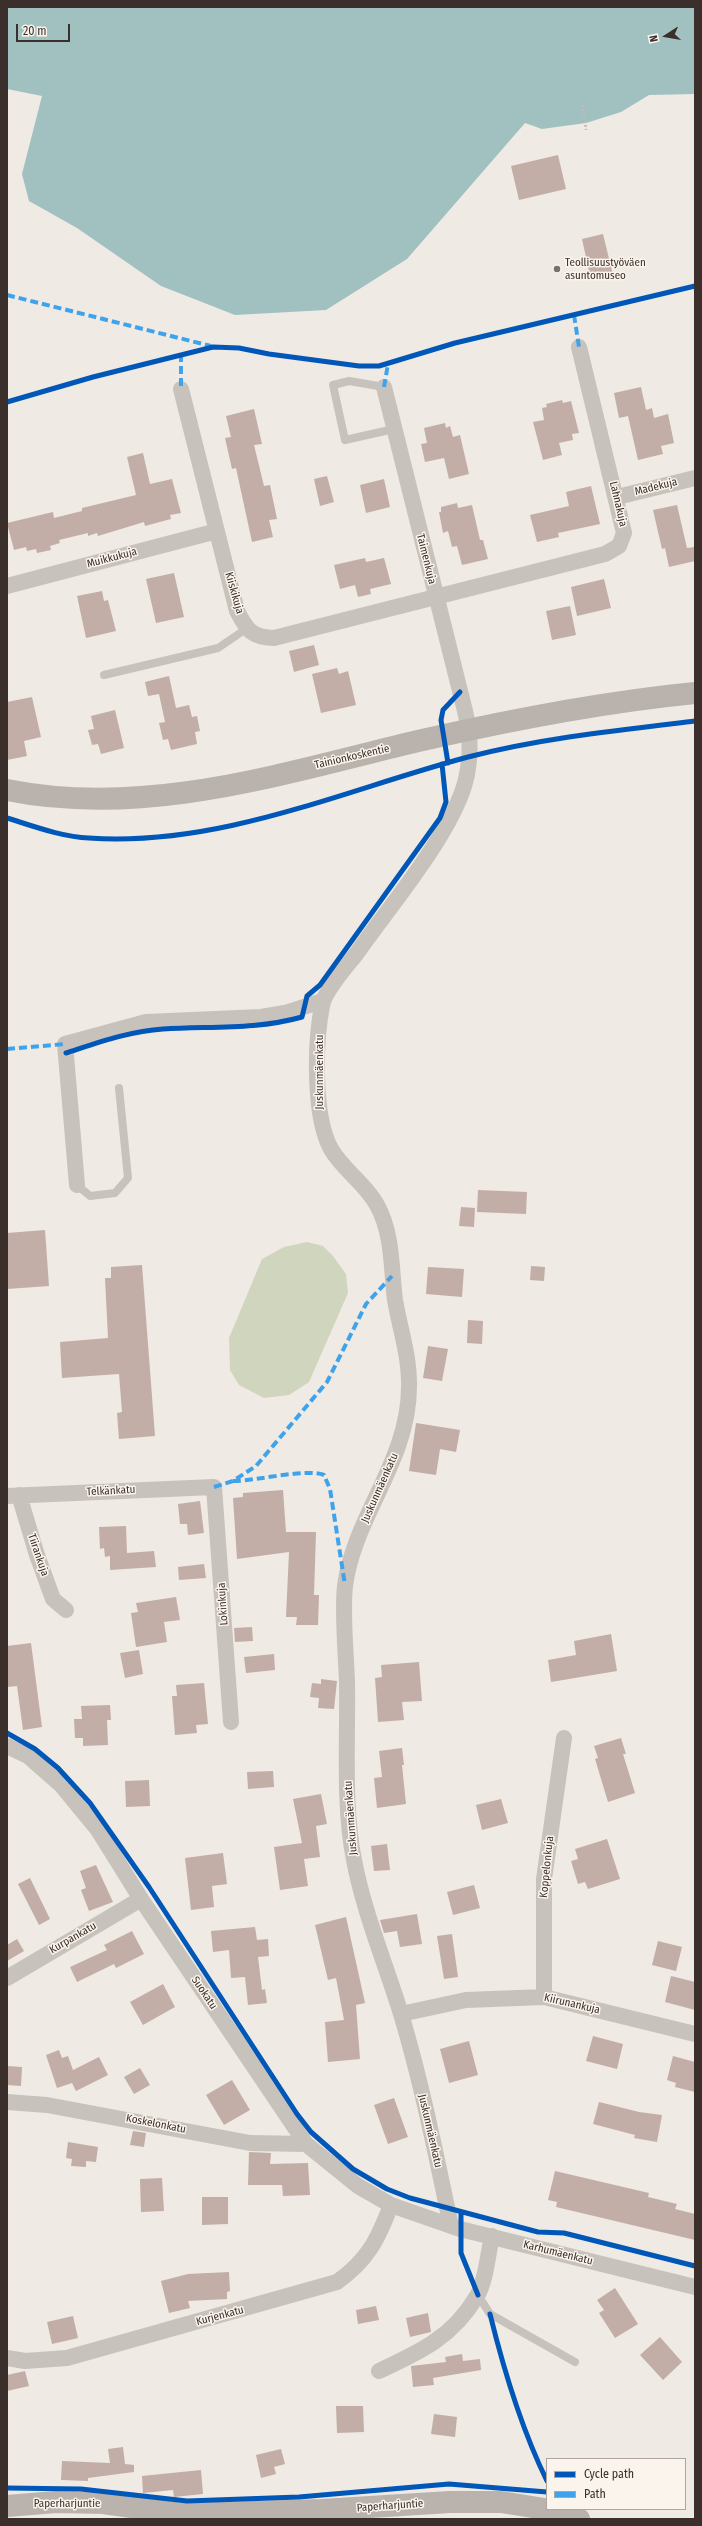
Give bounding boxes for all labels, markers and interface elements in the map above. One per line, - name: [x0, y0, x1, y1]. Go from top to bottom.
- scale bar: [18, 16, 72, 42]
- north arrow: [646, 16, 686, 56]
- text: 20 m: [23, 24, 47, 38]
- text: N: [647, 34, 661, 43]
- place label: Teollisuustyöväen asuntomuseo: [565, 256, 646, 282]
- marker: Teollisuustyöväen asuntomuseo: [552, 264, 562, 274]
- street label: Madekuja: [633, 475, 679, 499]
- street label: Lahnakuja: [606, 480, 630, 528]
- street label: Taimenkuja: [413, 532, 439, 586]
- street label: Muikkukuja: [86, 545, 138, 571]
- street label: Kiiskikuja: [222, 571, 246, 615]
- street label: Tainionkoskentie: [313, 742, 391, 772]
- street label: Juskunmäenkatu: [313, 1035, 327, 1109]
- street label: Juskunmäenkatu: [359, 1451, 401, 1525]
- street label: Telkänkatu: [86, 1483, 136, 1499]
- street label: Tiirankuja: [25, 1532, 51, 1578]
- street label: Lokinkuja: [215, 1582, 231, 1626]
- street label: Juskunmäenkatu: [342, 1780, 360, 1856]
- street label: Koppelonkuja: [537, 1835, 557, 1899]
- street label: Kurpankatu: [47, 1919, 99, 1957]
- street label: Suokatu: [188, 1974, 220, 2012]
- street label: Kiirunankuja: [543, 1991, 601, 2017]
- street label: Juskunmäenkatu: [415, 2093, 445, 2169]
- street label: Koskelonkatu: [125, 2112, 187, 2136]
- street label: Karhumäenkatu: [522, 2238, 594, 2268]
- street label: Kurjenkatu: [195, 2303, 245, 2329]
- legend: [546, 2458, 686, 2510]
- text: Cycle path: [584, 2467, 634, 2481]
- text: Path: [584, 2487, 606, 2501]
- street label: Paperharjuntie: [34, 2497, 100, 2511]
- street label: Paperharjuntie: [356, 2497, 424, 2515]

